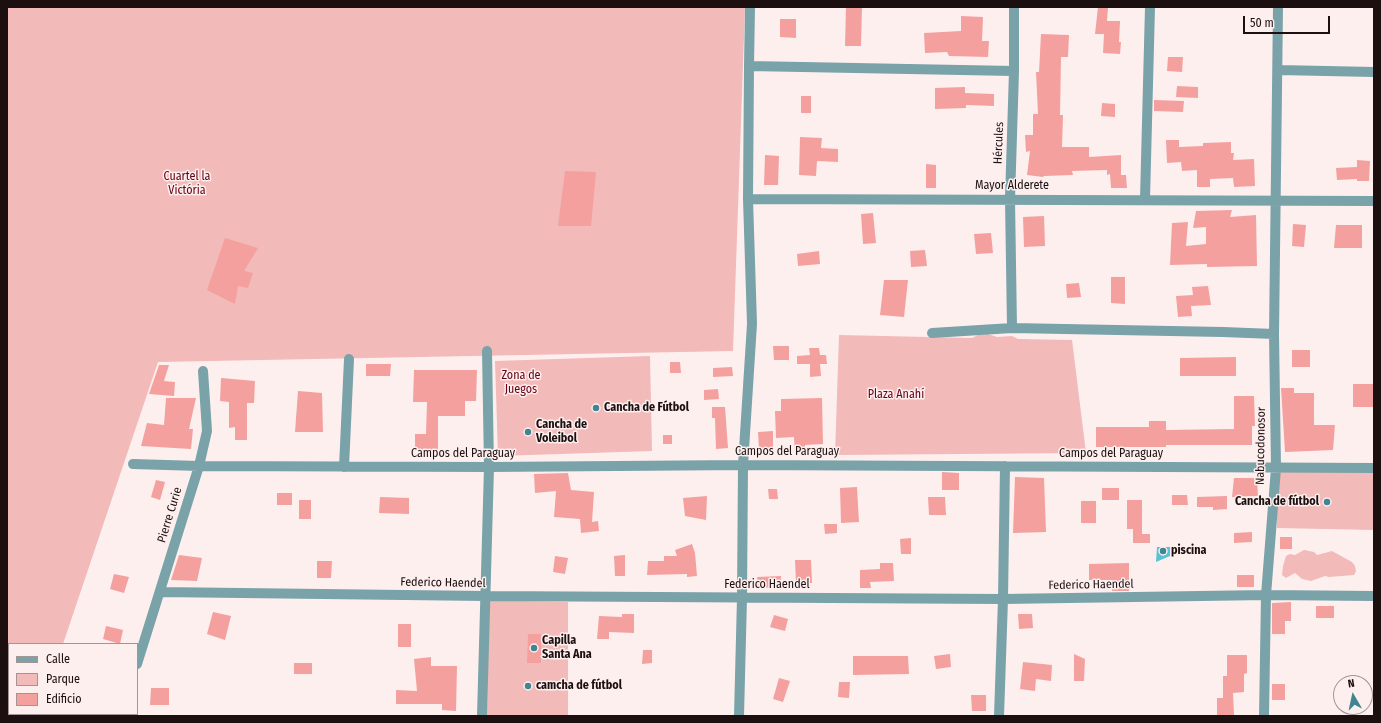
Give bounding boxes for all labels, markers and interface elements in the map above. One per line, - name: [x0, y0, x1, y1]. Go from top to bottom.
- scale bar: [1245, 8, 1332, 34]
- text: 50 m: [1250, 16, 1274, 30]
- street label: Hércules: [991, 121, 1007, 165]
- park label: Cuartel la Victória: [164, 170, 210, 198]
- street label: Mayor Alderete: [975, 179, 1049, 193]
- park label: Zona de Juegos: [501, 369, 541, 397]
- park label: Plaza Anahí: [868, 388, 924, 402]
- place label: Cancha de Fútbol: [604, 401, 689, 415]
- marker: Cancha de Fútbol: [591, 403, 601, 413]
- street label: Nabucodonosor: [1253, 407, 1269, 485]
- place label: Cancha de Voleibol: [536, 418, 587, 446]
- marker: Cancha de Voleibol: [523, 427, 533, 437]
- street label: Campos del Paraguay: [735, 445, 839, 459]
- street label: Campos del Paraguay: [411, 447, 515, 461]
- street label: Campos del Paraguay: [1059, 447, 1163, 461]
- street label: Pierre Curie: [155, 485, 185, 545]
- place label: Cancha de fútbol: [1235, 495, 1319, 509]
- marker: Cancha de fútbol: [1322, 497, 1332, 507]
- place label: piscina: [1171, 544, 1206, 558]
- marker: piscina: [1158, 546, 1168, 556]
- street label: Federico Haendel: [400, 575, 486, 591]
- street label: Federico Haendel: [1048, 577, 1134, 593]
- street label: Federico Haendel: [724, 578, 810, 592]
- place label: Capilla Santa Ana: [542, 634, 592, 662]
- legend: [8, 643, 138, 715]
- marker: Capilla Santa Ana: [529, 643, 539, 653]
- text: Calle: [46, 652, 70, 666]
- text: Parque: [46, 672, 80, 686]
- north arrow: [1333, 675, 1373, 715]
- text: N: [1347, 677, 1355, 691]
- place label: camcha de fútbol: [536, 679, 622, 693]
- marker: camcha de fútbol: [523, 681, 533, 691]
- text: Edificio: [46, 692, 82, 706]

